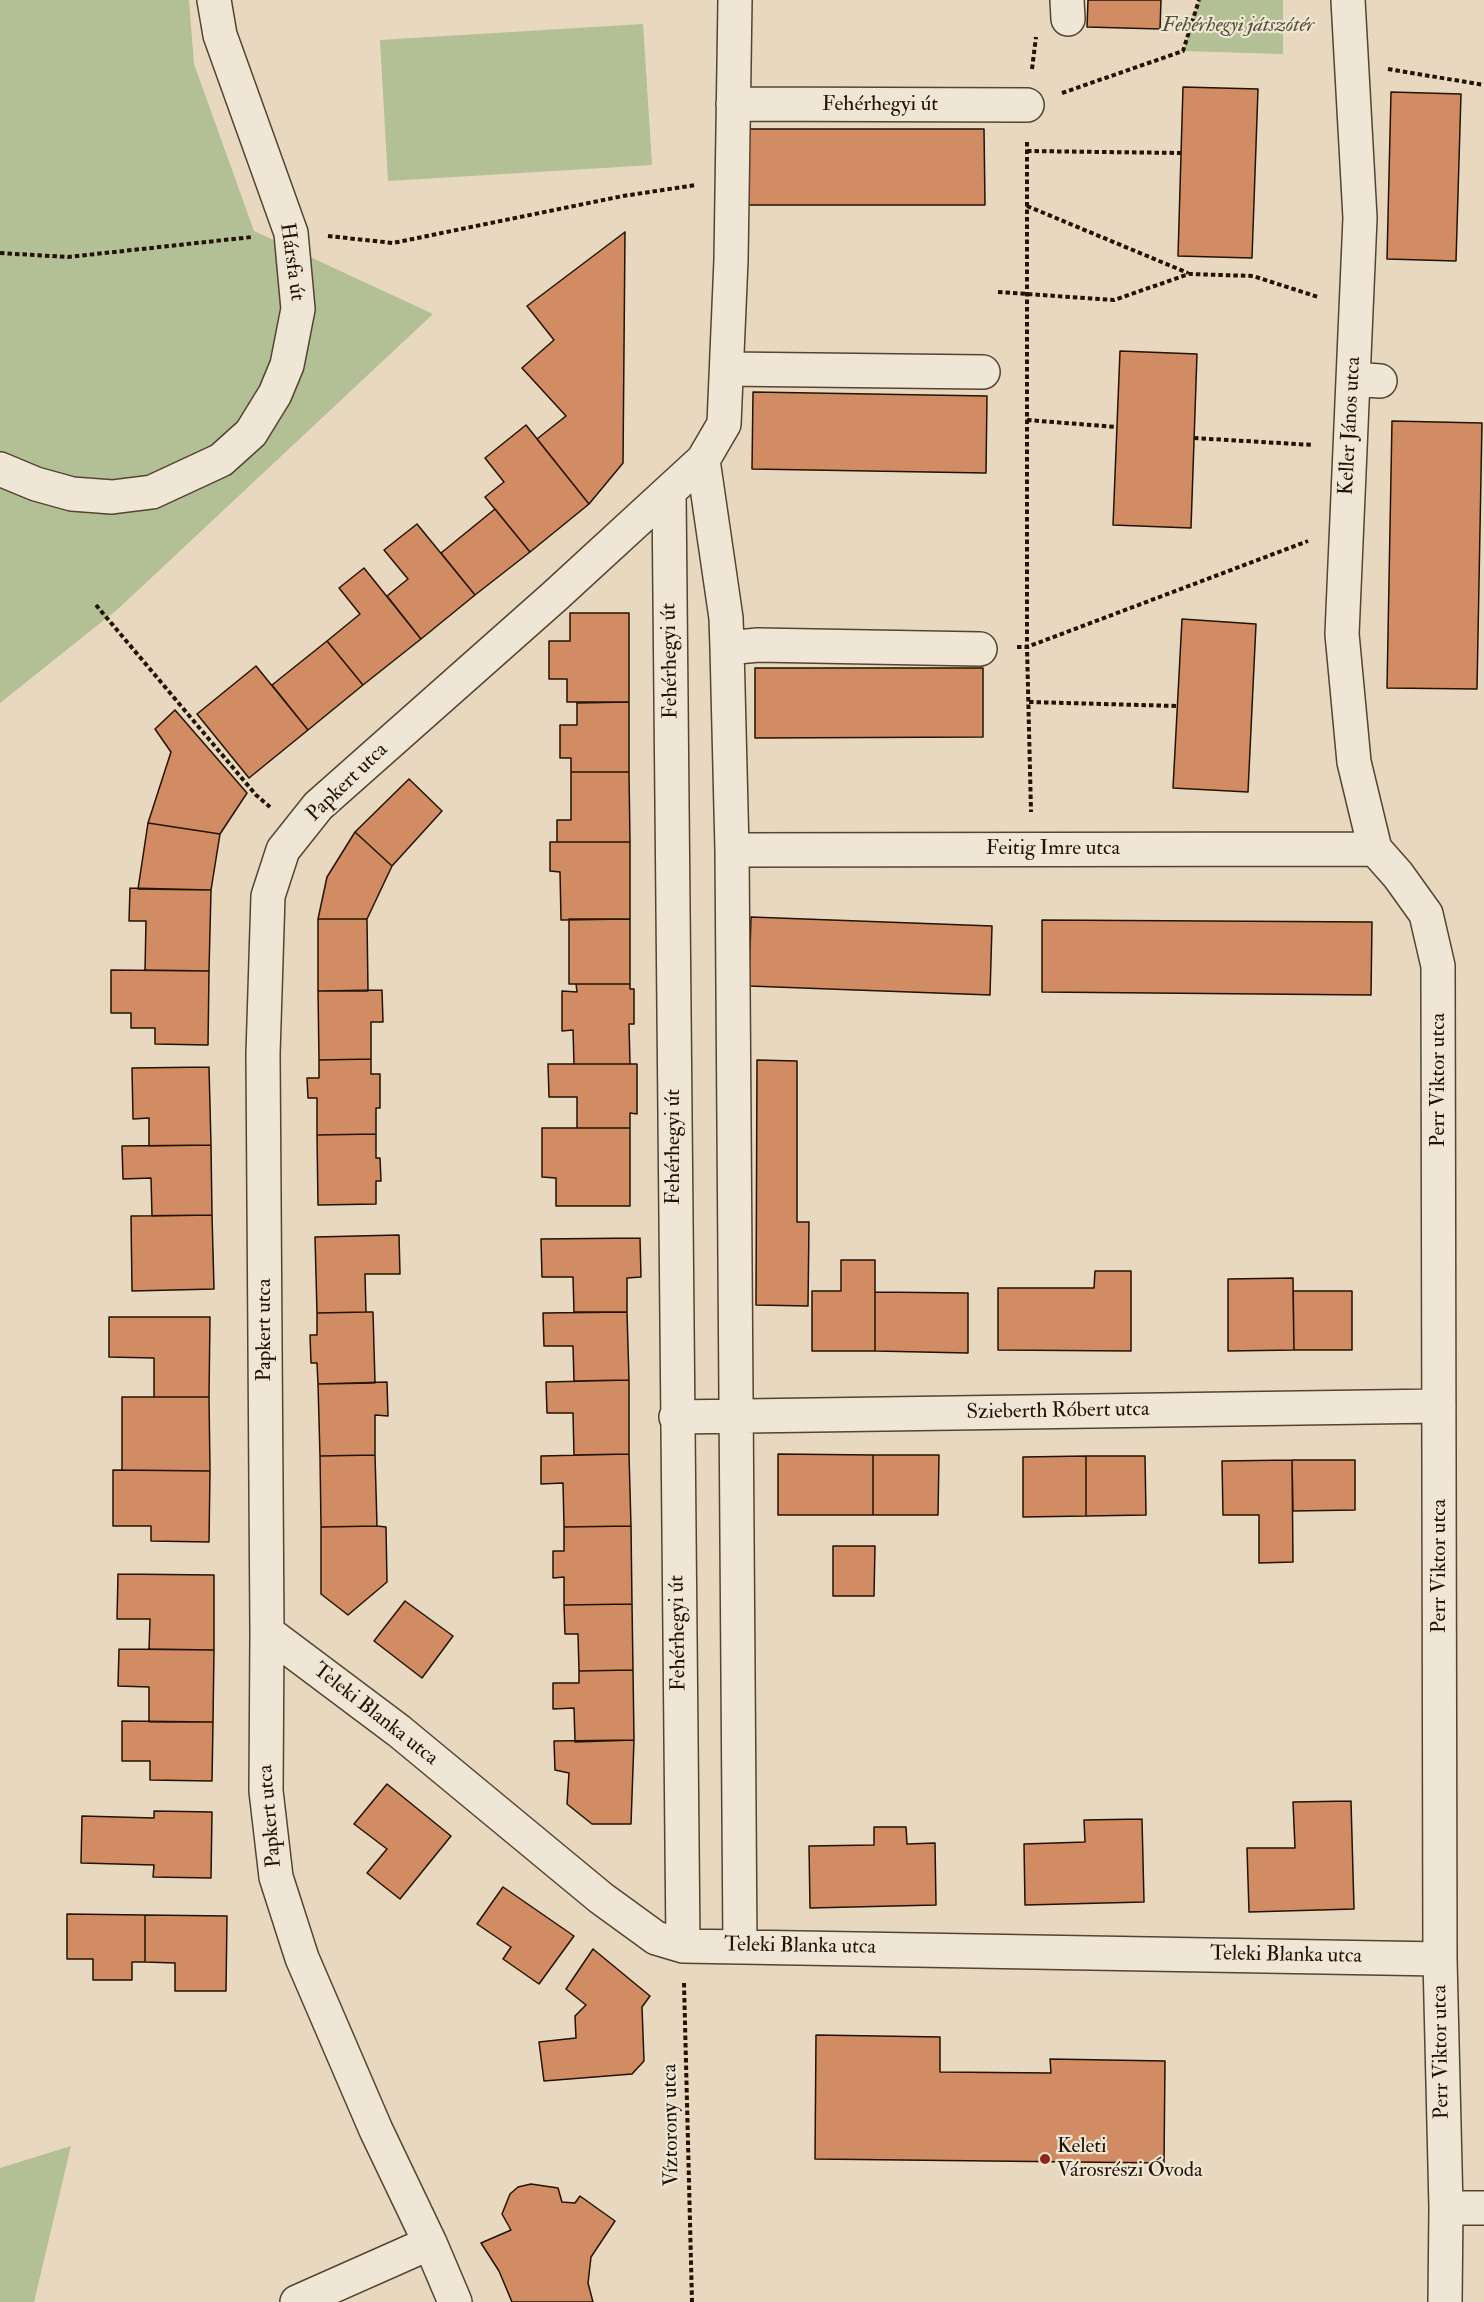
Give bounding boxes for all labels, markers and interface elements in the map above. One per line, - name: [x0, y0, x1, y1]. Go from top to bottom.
- park label: Fehérhegyi játszótér: [1162, 13, 1314, 39]
- street label: Fehérhegyi út: [822, 92, 938, 118]
- street label: Hársfa út: [273, 221, 309, 303]
- street label: Keller János utca: [1335, 356, 1367, 496]
- street label: Fehérhegyi út: [657, 603, 685, 719]
- street label: Papkert utca: [302, 738, 394, 828]
- street label: Feitig Imre utca: [986, 836, 1120, 862]
- street label: Perr Viktor utca: [1426, 1013, 1452, 1147]
- street label: Fehérhegyi út: [661, 1089, 687, 1205]
- street label: Papkert utca: [252, 1278, 278, 1382]
- street label: Szieberth Róbert utca: [966, 1398, 1150, 1426]
- street label: Perr Viktor utca: [1427, 1499, 1453, 1633]
- street label: Fehérhegyi út: [665, 1575, 693, 1691]
- street label: Teleki Blanka utca: [307, 1658, 443, 1772]
- street label: Papkert utca: [254, 1764, 288, 1868]
- street label: Teleki Blanka utca: [724, 1933, 876, 1961]
- street label: Teleki Blanka utca: [1210, 1942, 1362, 1970]
- street label: Perr Viktor utca: [1428, 1985, 1456, 2119]
- street label: Víztorony utca: [658, 2064, 686, 2186]
- place label: Keleti Városrészi Óvoda: [1057, 2134, 1203, 2184]
- marker: Keleti Városrészi Óvoda: [1038, 2152, 1052, 2166]

